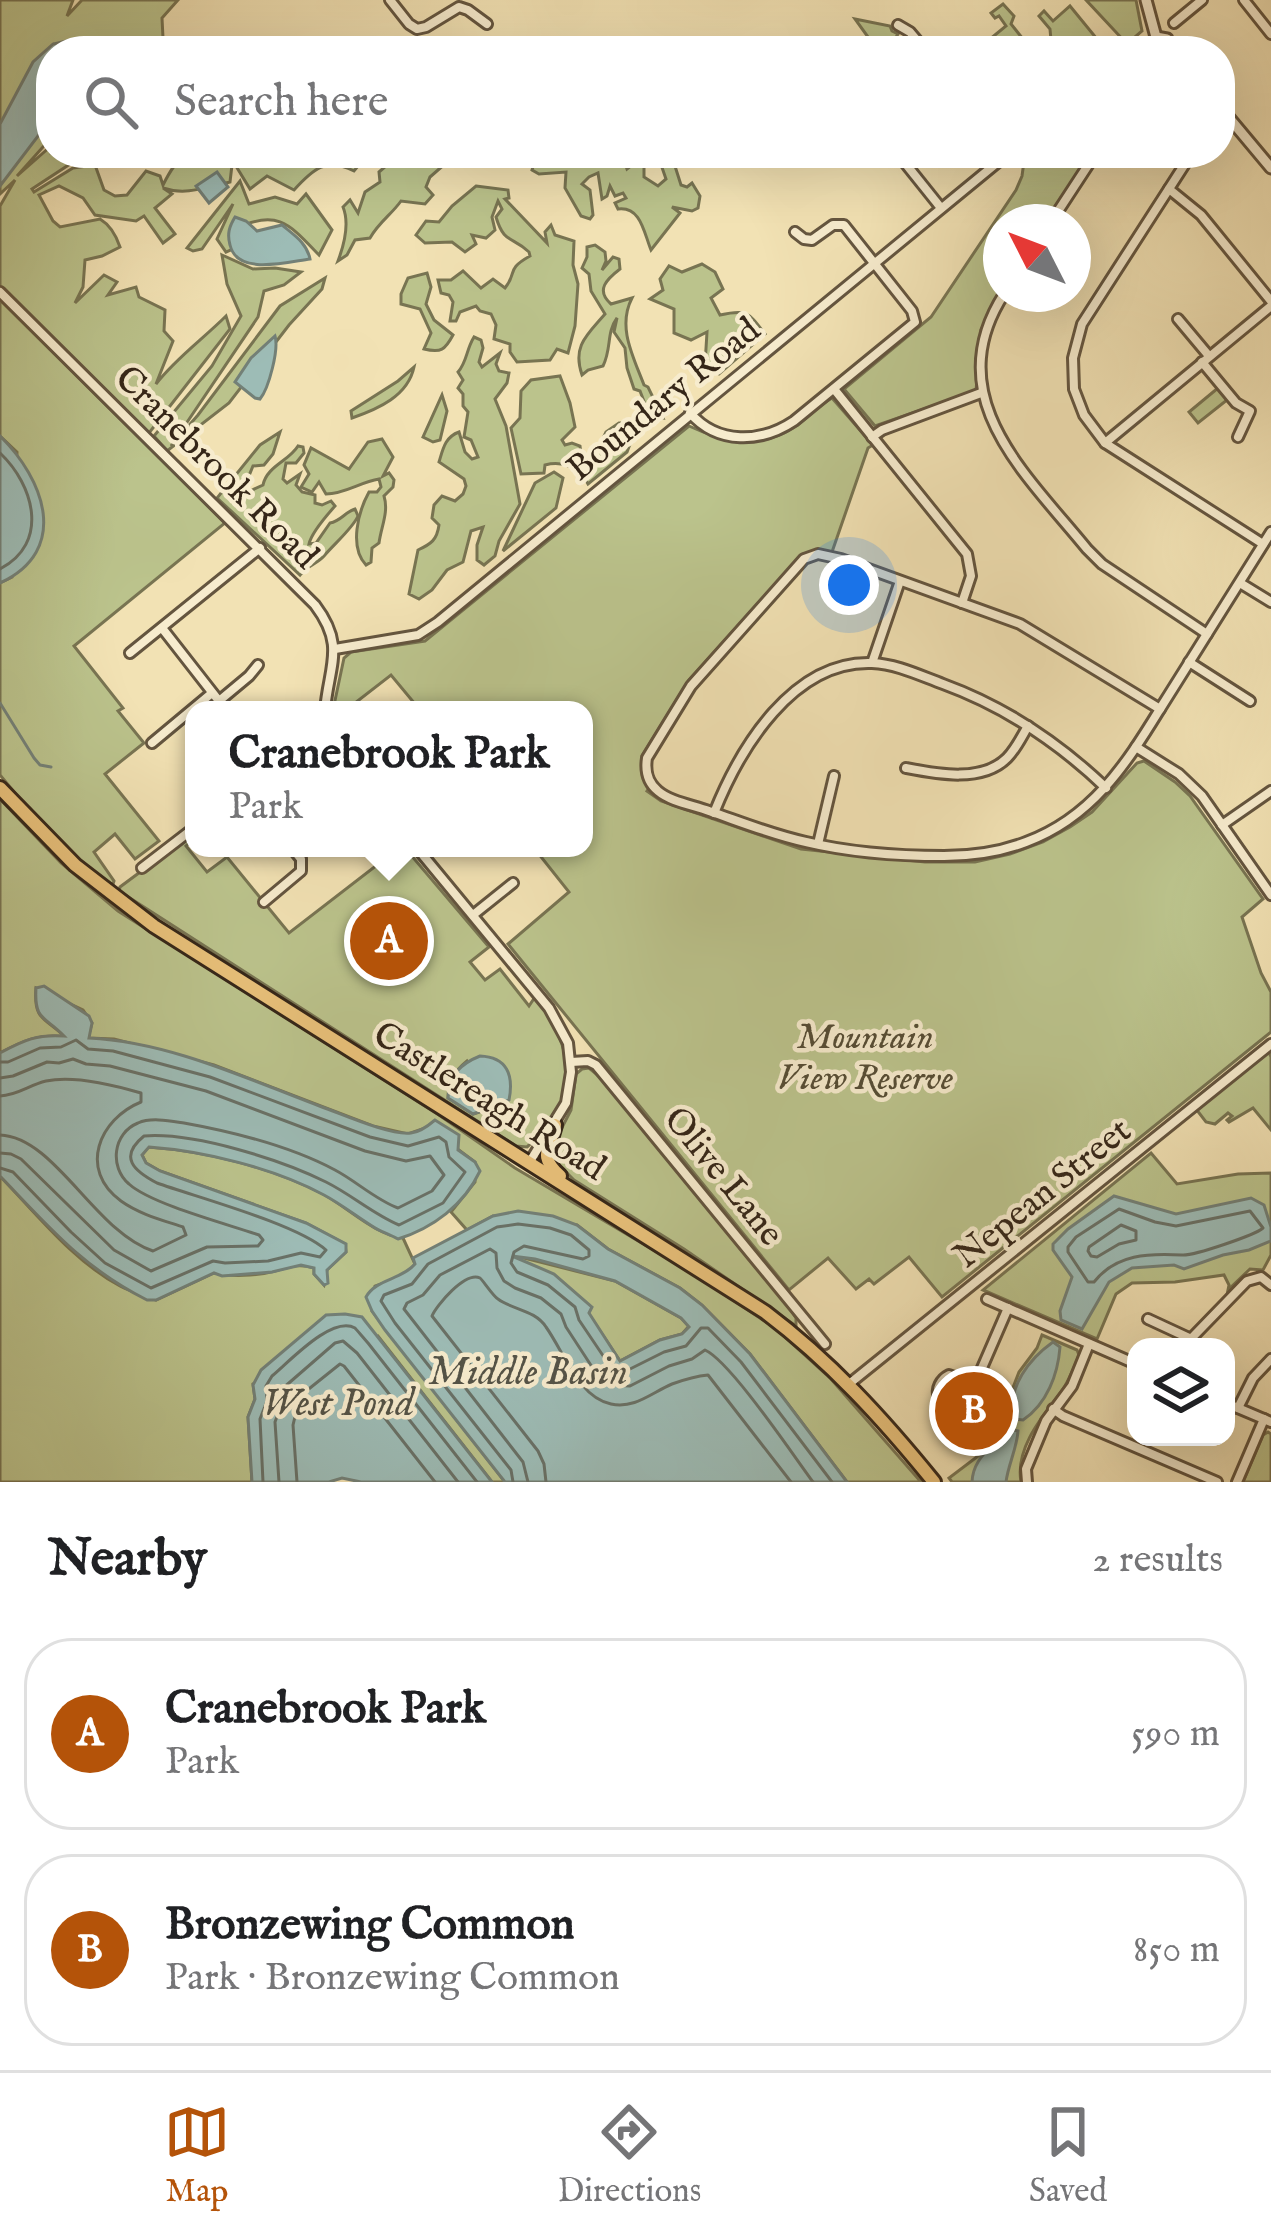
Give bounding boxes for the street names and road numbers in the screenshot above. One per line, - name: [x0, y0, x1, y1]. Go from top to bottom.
- street label: Boundary Road: [558, 307, 771, 492]
- street label: Cranebrook Road: [104, 356, 328, 580]
- street label: Castlereagh Road: [364, 1012, 615, 1192]
- street label: Olive Lane: [653, 1098, 793, 1256]
- street label: Nepean Street: [945, 1109, 1141, 1279]

